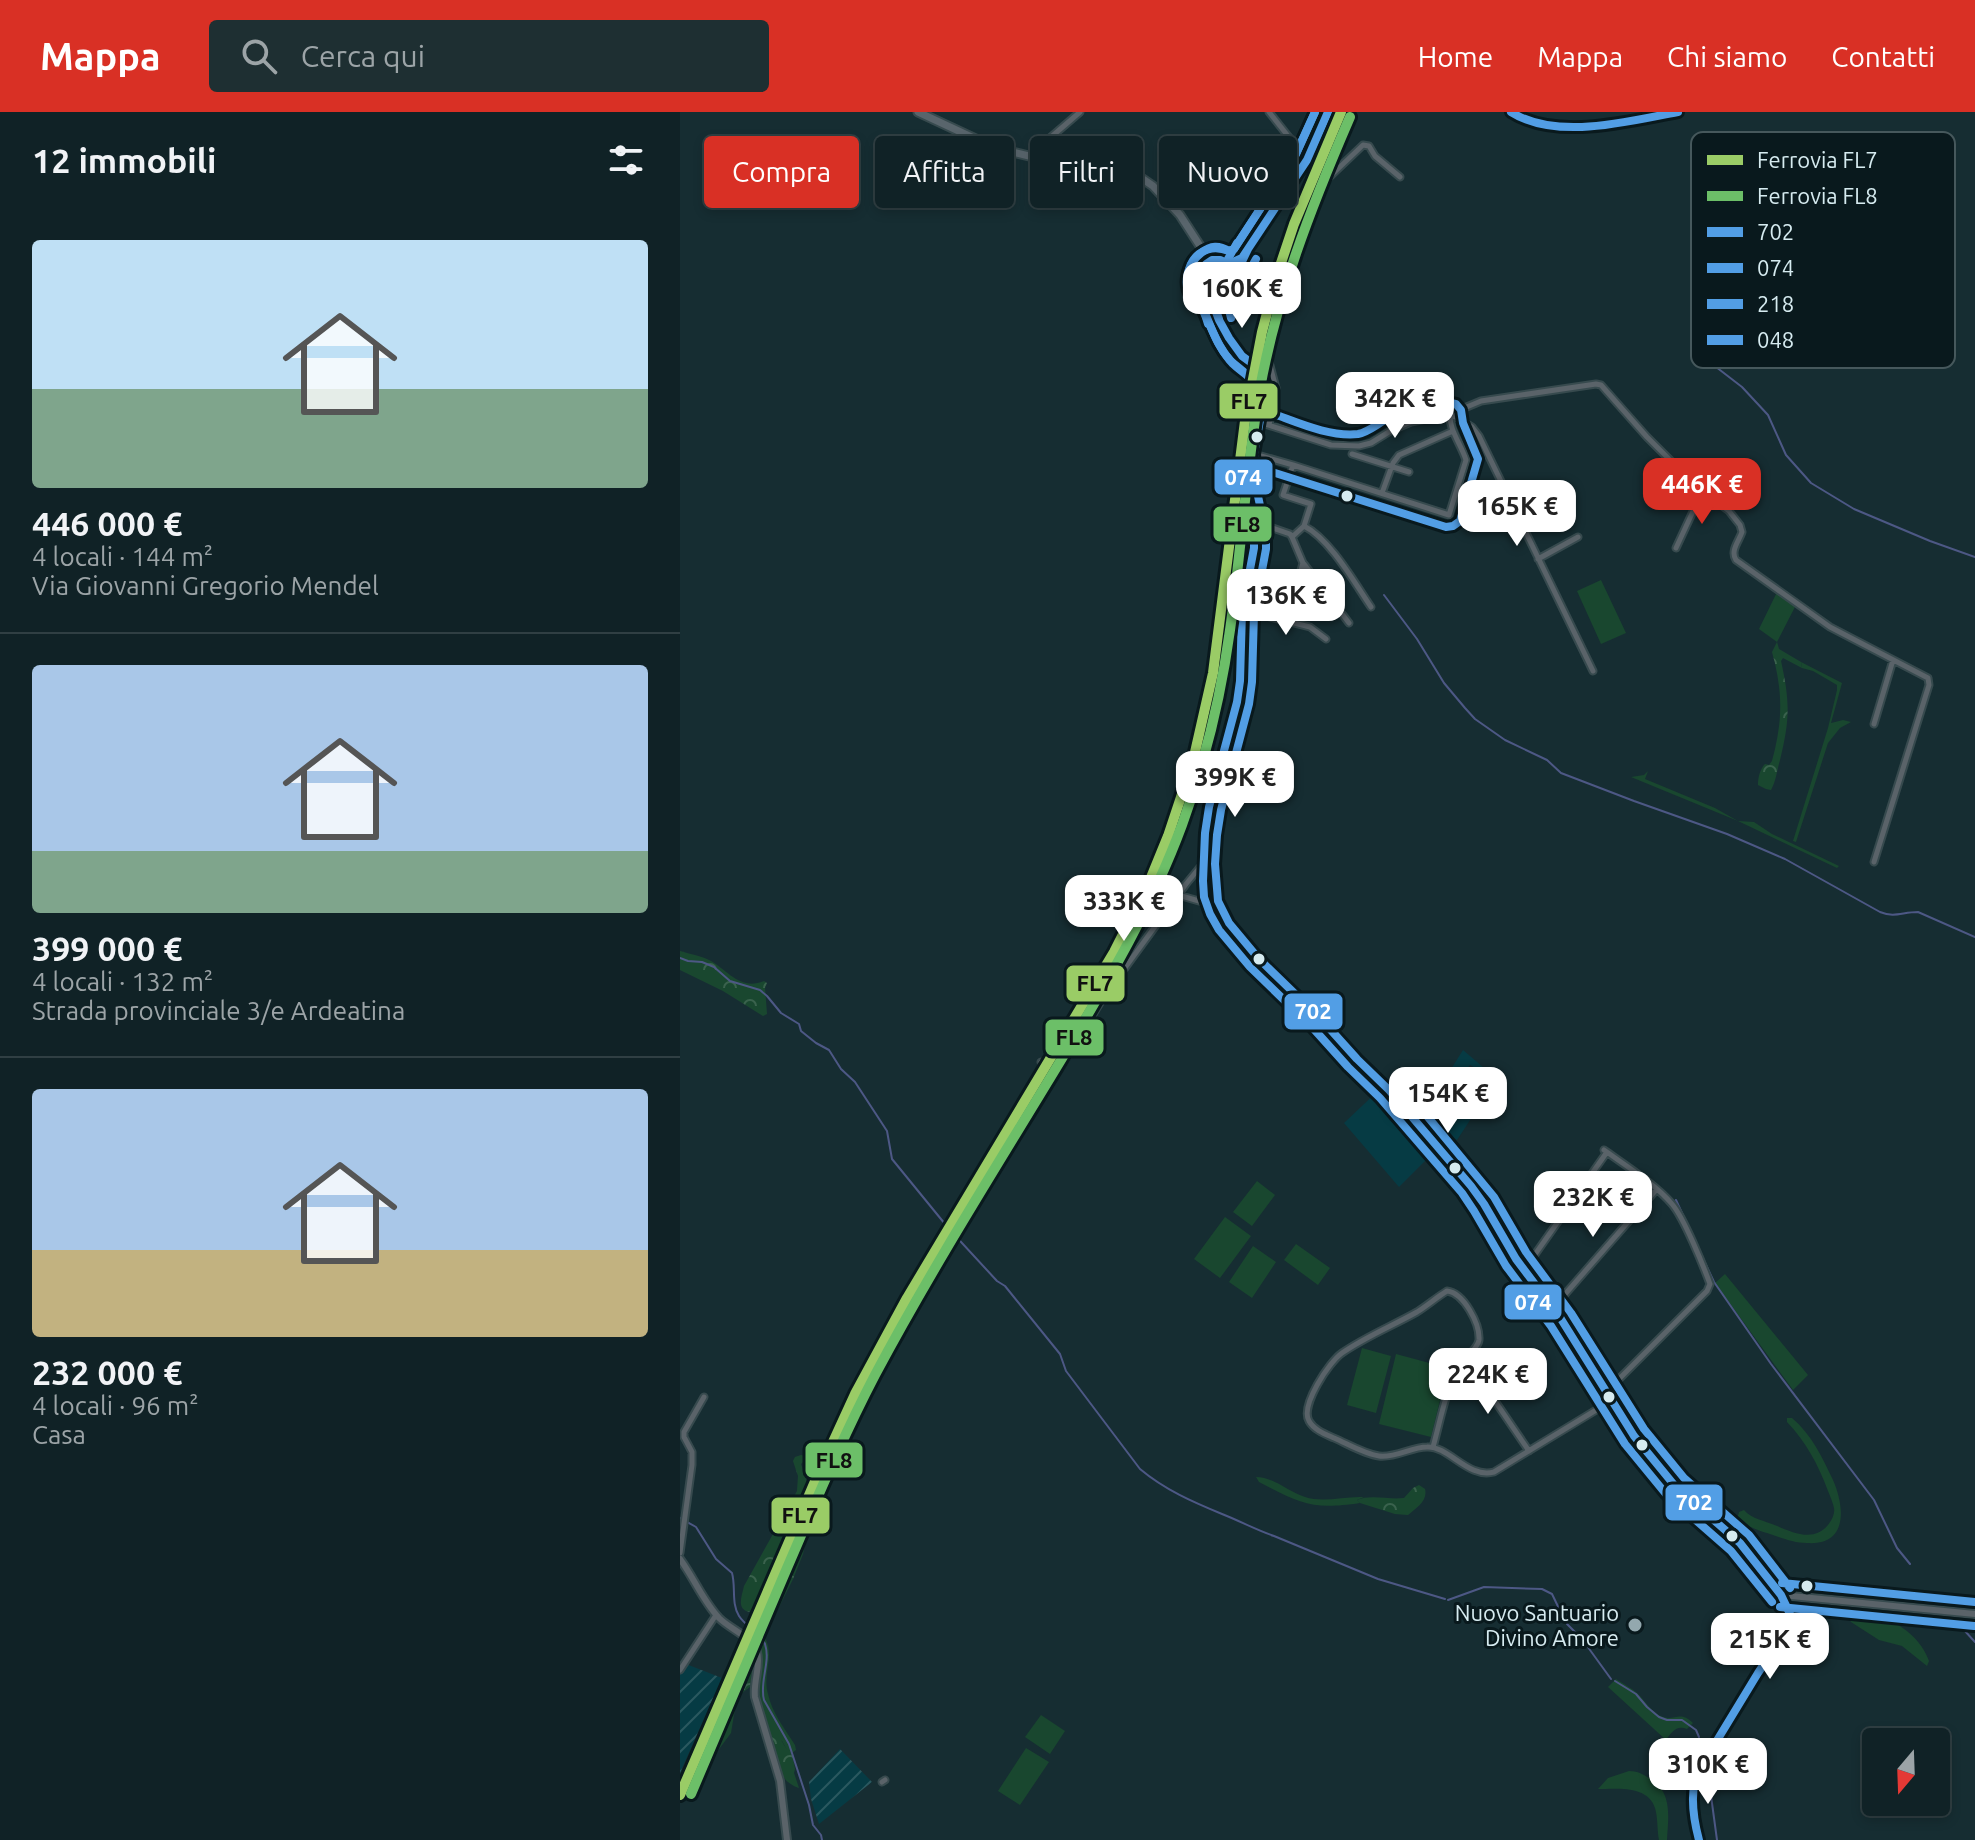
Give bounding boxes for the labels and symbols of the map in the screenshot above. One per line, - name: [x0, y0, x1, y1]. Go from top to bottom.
- legend: [1691, 132, 1955, 368]
- text: Ferrovia FL7: [1757, 147, 1878, 172]
- text: Ferrovia FL8: [1757, 183, 1878, 208]
- text: 702: [1757, 219, 1794, 244]
- text: 074: [1757, 255, 1794, 280]
- pin: 160K €: [1177, 262, 1307, 330]
- text: 218: [1757, 291, 1794, 316]
- text: 048: [1757, 327, 1794, 352]
- pin: 342K €: [1330, 372, 1460, 440]
- line badge: FL7: [1218, 382, 1279, 420]
- text: FL7: [1231, 388, 1267, 413]
- unlabelled marker: [1249, 429, 1265, 445]
- line badge: 074: [1213, 458, 1274, 496]
- pin: 446K €: [1637, 458, 1767, 526]
- text: 074: [1224, 464, 1262, 489]
- pin: 165K €: [1452, 480, 1582, 548]
- unlabelled marker: [1339, 488, 1355, 504]
- line badge: FL8: [1212, 505, 1273, 543]
- text: FL8: [1224, 511, 1260, 536]
- pin: 136K €: [1221, 569, 1351, 637]
- pin: 399K €: [1170, 751, 1300, 819]
- pin: 333K €: [1059, 875, 1189, 943]
- unlabelled marker: [1251, 951, 1267, 967]
- line badge: FL7: [1065, 964, 1126, 1003]
- text: FL7: [1077, 970, 1113, 995]
- line badge: 702: [1283, 992, 1344, 1031]
- text: 702: [1294, 998, 1332, 1023]
- line badge: FL8: [1044, 1018, 1105, 1057]
- text: FL8: [1056, 1024, 1092, 1049]
- pin: 154K €: [1383, 1067, 1513, 1135]
- unlabelled marker: [1447, 1160, 1463, 1176]
- pin: 232K €: [1528, 1171, 1658, 1239]
- line badge: 074: [1503, 1283, 1563, 1321]
- text: 074: [1514, 1289, 1552, 1314]
- pin: 224K €: [1423, 1348, 1553, 1416]
- unlabelled marker: [1601, 1389, 1617, 1405]
- unlabelled marker: [1634, 1437, 1650, 1453]
- line badge: FL8: [804, 1441, 864, 1479]
- text: FL8: [816, 1447, 852, 1472]
- line badge: 702: [1664, 1483, 1724, 1522]
- text: 702: [1675, 1489, 1713, 1514]
- line badge: FL7: [770, 1496, 831, 1535]
- text: FL7: [782, 1502, 818, 1527]
- unlabelled marker: [1724, 1528, 1740, 1544]
- unlabelled marker: [1799, 1578, 1815, 1594]
- place label: Nuovo Santuario Divino Amore: [1455, 1600, 1619, 1650]
- pin: 215K €: [1705, 1613, 1835, 1681]
- marker: Nuovo Santuario Divino Amore: [1626, 1616, 1644, 1634]
- north arrow: [1862, 1728, 1950, 1816]
- pin: 310K €: [1643, 1738, 1773, 1806]

